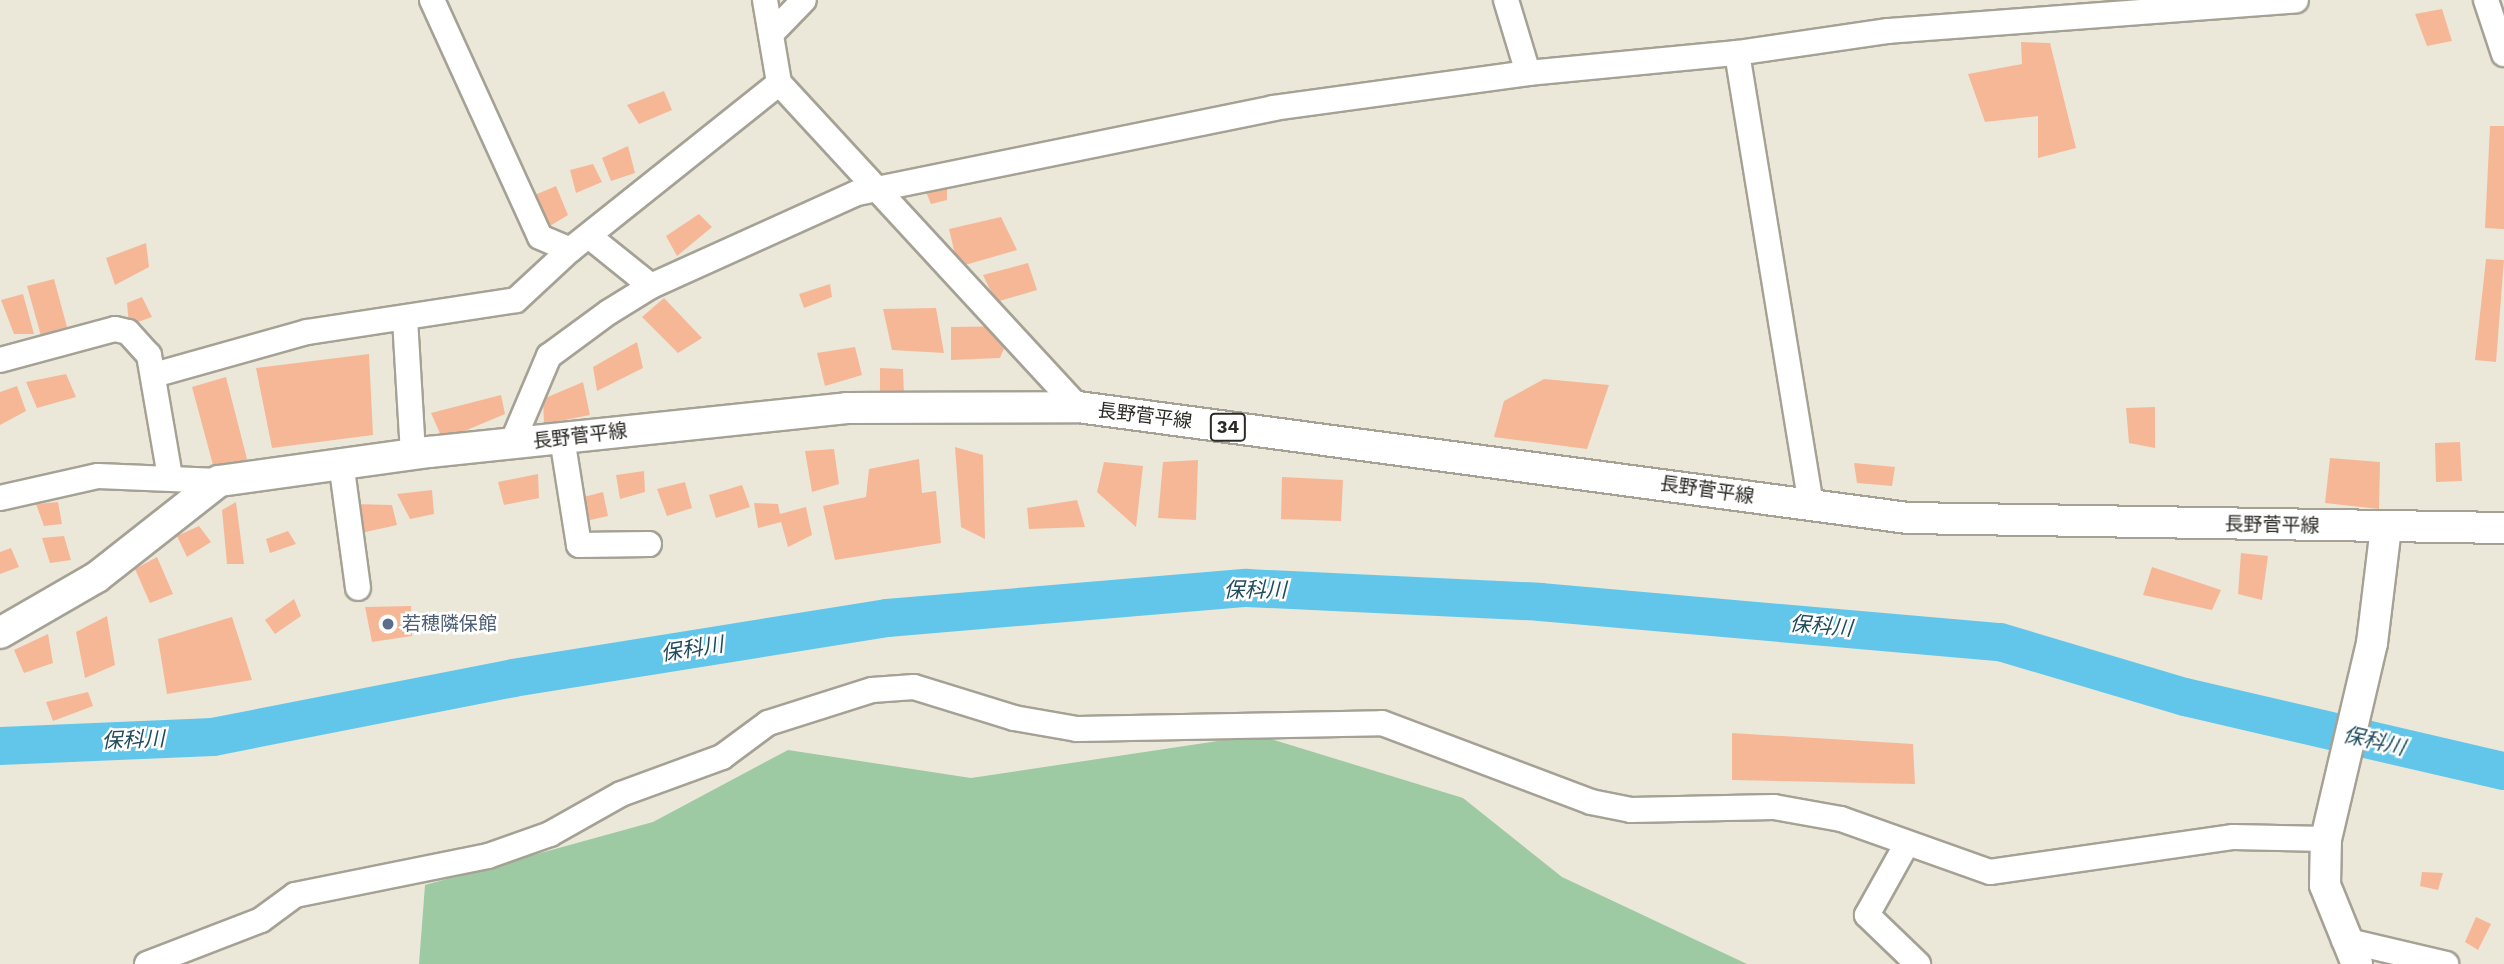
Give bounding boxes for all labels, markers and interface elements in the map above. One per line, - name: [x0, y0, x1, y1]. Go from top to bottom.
- street label: 長野菅平線: [1096, 399, 1194, 433]
- road number: 34: [1209, 412, 1247, 442]
- street label: 長野菅平線: [531, 419, 629, 453]
- street label: 長野菅平線: [1658, 472, 1756, 508]
- street label: 長野菅平線: [2224, 513, 2320, 537]
- water label: 保科川: [1224, 577, 1286, 603]
- water label: 保科川: [1789, 611, 1853, 641]
- place label: 若穂隣保館: [402, 613, 497, 635]
- marker: 若穂隣保館: [380, 616, 396, 632]
- water label: 保科川: [659, 632, 725, 666]
- water label: 保科川: [2340, 722, 2408, 760]
- water label: 保科川: [101, 726, 165, 754]

